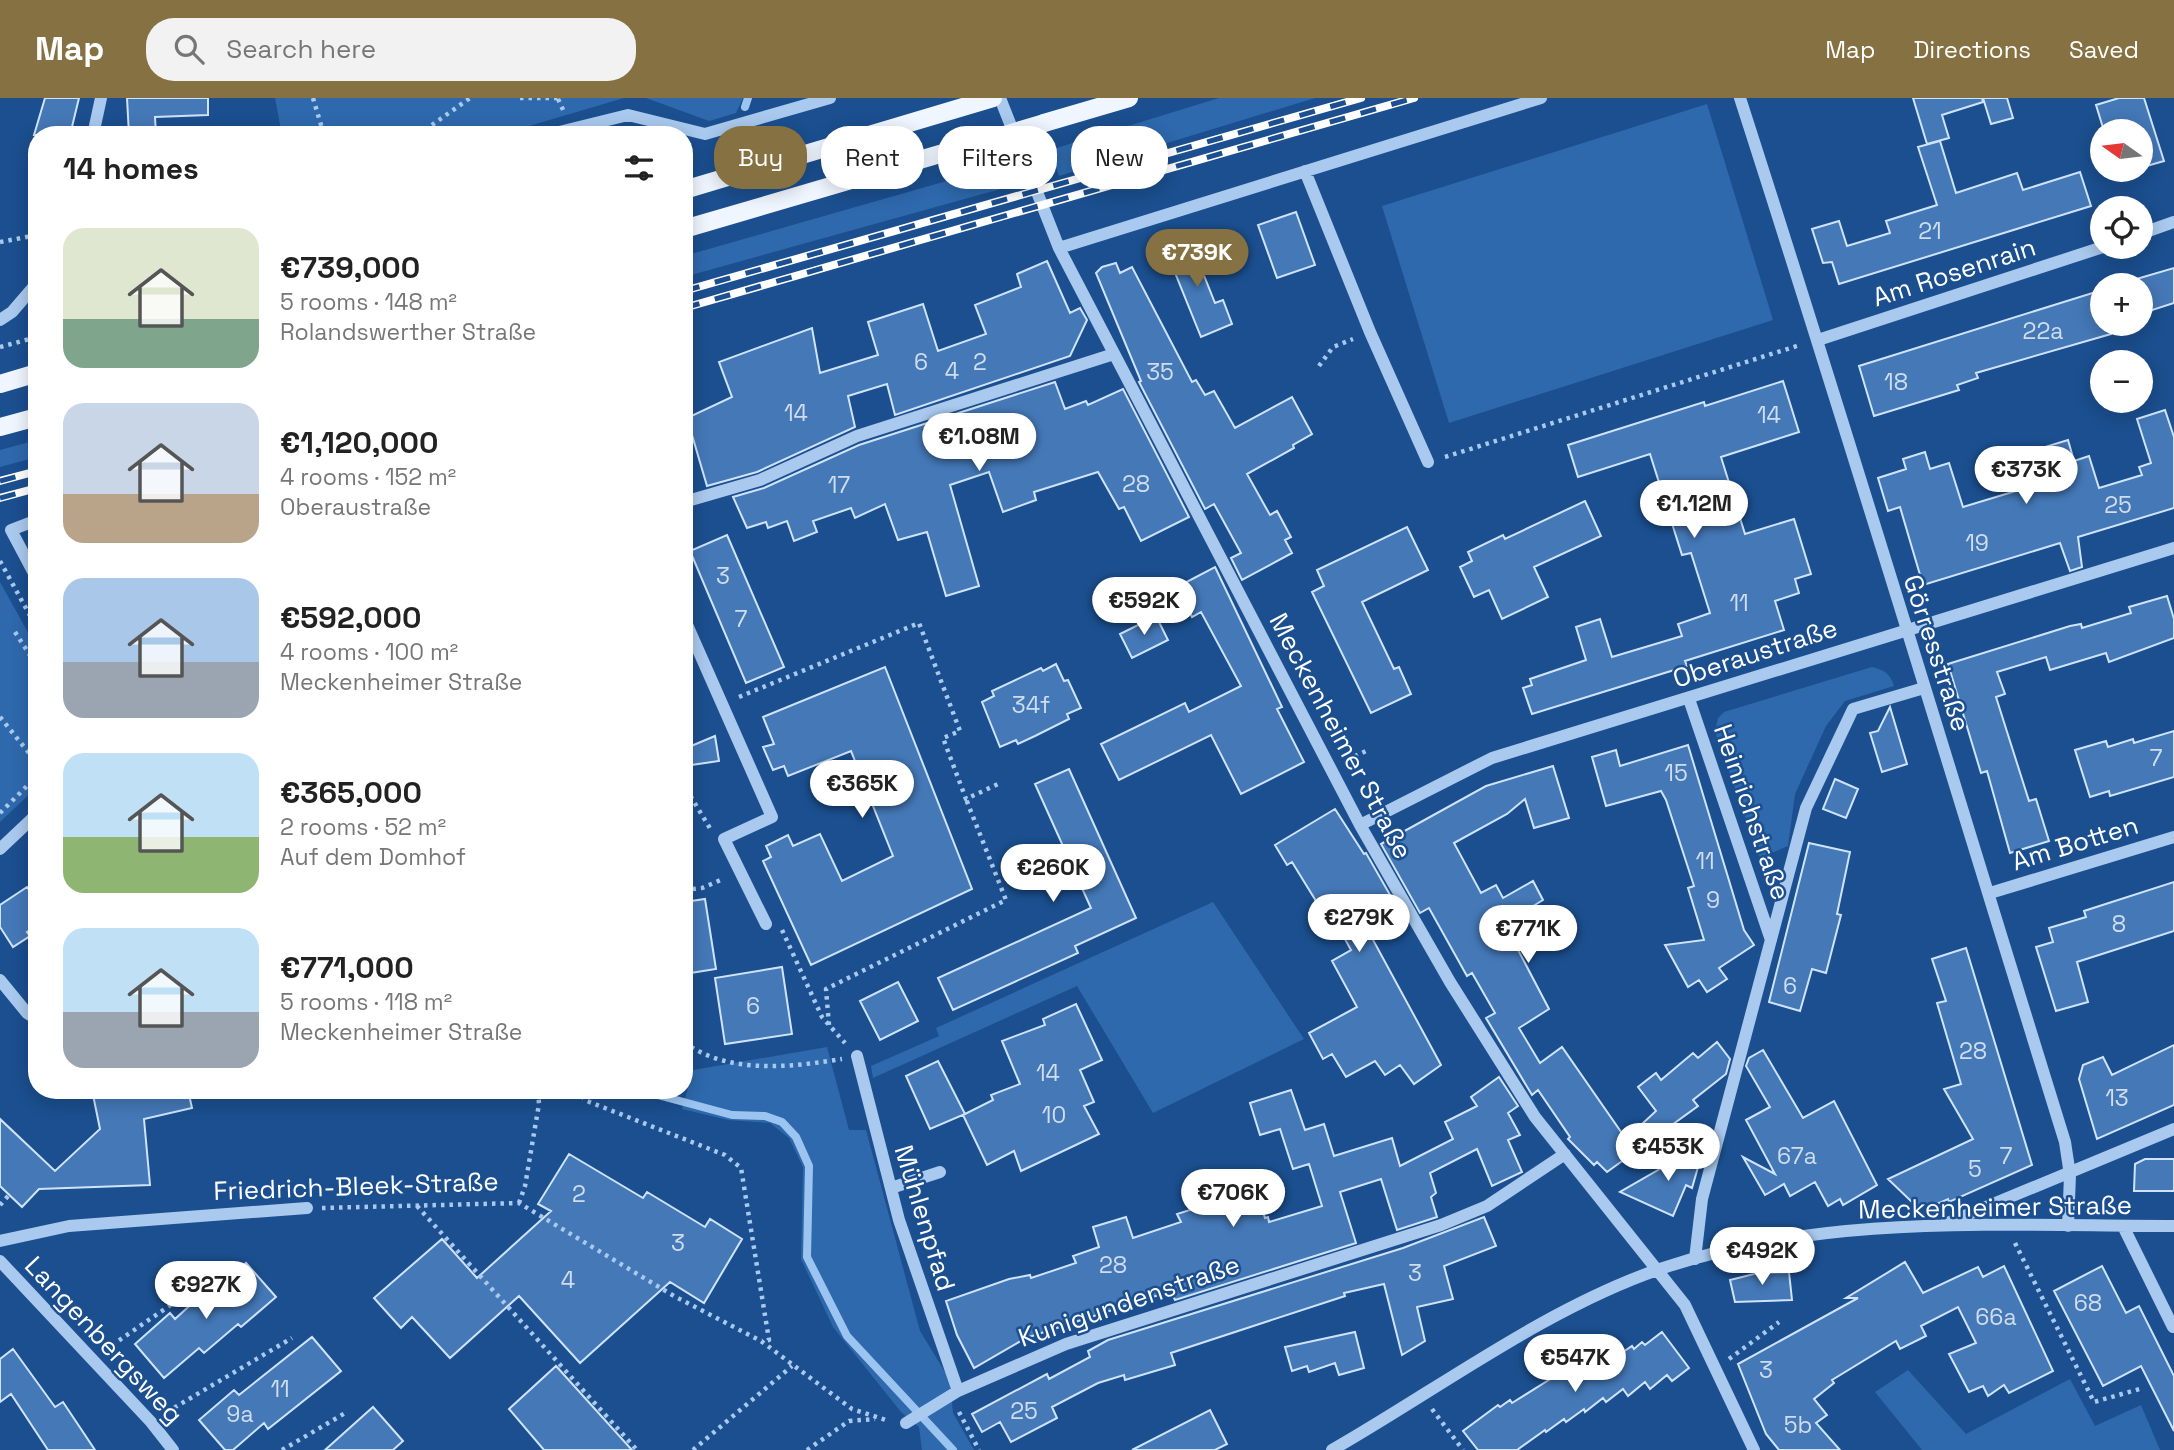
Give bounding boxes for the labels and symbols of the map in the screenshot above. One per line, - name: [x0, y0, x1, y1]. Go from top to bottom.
- north arrow: [2090, 119, 2152, 182]
- house number: 21: [1918, 216, 1942, 246]
- pin: €739K: [1148, 230, 1246, 289]
- street label: Am Rosenrain: [1868, 230, 2040, 314]
- house number: 22a: [2023, 316, 2063, 346]
- house number: 6: [914, 347, 928, 377]
- house number: 2: [973, 347, 987, 377]
- house number: 4: [945, 356, 959, 386]
- house number: 35: [1146, 357, 1174, 387]
- house number: 18: [1884, 367, 1908, 397]
- house number: 14: [784, 398, 808, 428]
- house number: 14: [1757, 400, 1781, 430]
- pin: €1.08M: [922, 414, 1036, 473]
- pin: €373K: [1977, 446, 2075, 506]
- house number: 28: [1122, 469, 1150, 499]
- house number: 17: [828, 470, 850, 500]
- pin: €1.12M: [1637, 480, 1751, 540]
- house number: 25: [2104, 490, 2132, 520]
- house number: 19: [1965, 528, 1989, 558]
- house number: 3: [716, 561, 730, 591]
- street label: Görresstraße: [1896, 570, 1978, 736]
- pin: €592K: [1095, 578, 1193, 637]
- house number: 11: [1729, 588, 1749, 618]
- house number: 7: [735, 604, 748, 634]
- street label: Meckenheimer Straße: [1262, 607, 1420, 865]
- street label: Oberaustraße: [1669, 610, 1841, 696]
- house number: 34f: [1012, 690, 1050, 720]
- street label: Heinrichstraße: [1706, 720, 1798, 904]
- house number: 7: [2150, 743, 2163, 773]
- house number: 15: [1664, 758, 1688, 788]
- pin: €365K: [813, 760, 911, 820]
- street label: Am Botten: [2008, 808, 2142, 878]
- pin: €260K: [1004, 844, 1102, 904]
- house number: 11: [1695, 846, 1715, 876]
- house number: 9: [1706, 885, 1720, 915]
- pin: €279K: [1310, 894, 1408, 954]
- pin: €771K: [1479, 906, 1577, 965]
- house number: 8: [2112, 909, 2126, 939]
- house number: 6: [1783, 971, 1797, 1001]
- house number: 6: [746, 991, 760, 1021]
- house number: 28: [1959, 1036, 1987, 1066]
- house number: 14: [1036, 1058, 1060, 1088]
- house number: 13: [2105, 1083, 2129, 1113]
- house number: 10: [1042, 1100, 1066, 1130]
- pin: €453K: [1619, 1124, 1717, 1183]
- street label: Mühlenpfad: [887, 1141, 963, 1295]
- house number: 67a: [1777, 1141, 1817, 1171]
- house number: 7: [2000, 1141, 2013, 1171]
- house number: 5: [1968, 1154, 1982, 1184]
- street label: Friedrich-Bleek-Straße: [213, 1164, 499, 1208]
- pin: €706K: [1184, 1170, 1282, 1229]
- house number: 2: [572, 1179, 586, 1209]
- street label: Meckenheimer Straße: [1858, 1188, 2132, 1226]
- house number: 3: [671, 1228, 685, 1258]
- pin: €492K: [1713, 1228, 1811, 1287]
- street label: Kunigundenstraße: [1014, 1247, 1244, 1355]
- street label: Langenbergsweg: [17, 1249, 191, 1431]
- house number: 28: [1099, 1250, 1127, 1280]
- house number: 3: [1408, 1258, 1422, 1288]
- pin: €927K: [157, 1262, 255, 1321]
- house number: 4: [561, 1265, 575, 1295]
- house number: 68: [2074, 1288, 2102, 1318]
- house number: 66a: [1975, 1302, 2017, 1332]
- pin: €547K: [1526, 1334, 1624, 1394]
- house number: 3: [1759, 1355, 1773, 1385]
- house number: 11: [270, 1374, 290, 1404]
- house number: 25: [1010, 1396, 1038, 1426]
- house number: 9a: [226, 1399, 254, 1429]
- house number: 5b: [1784, 1410, 1812, 1440]

